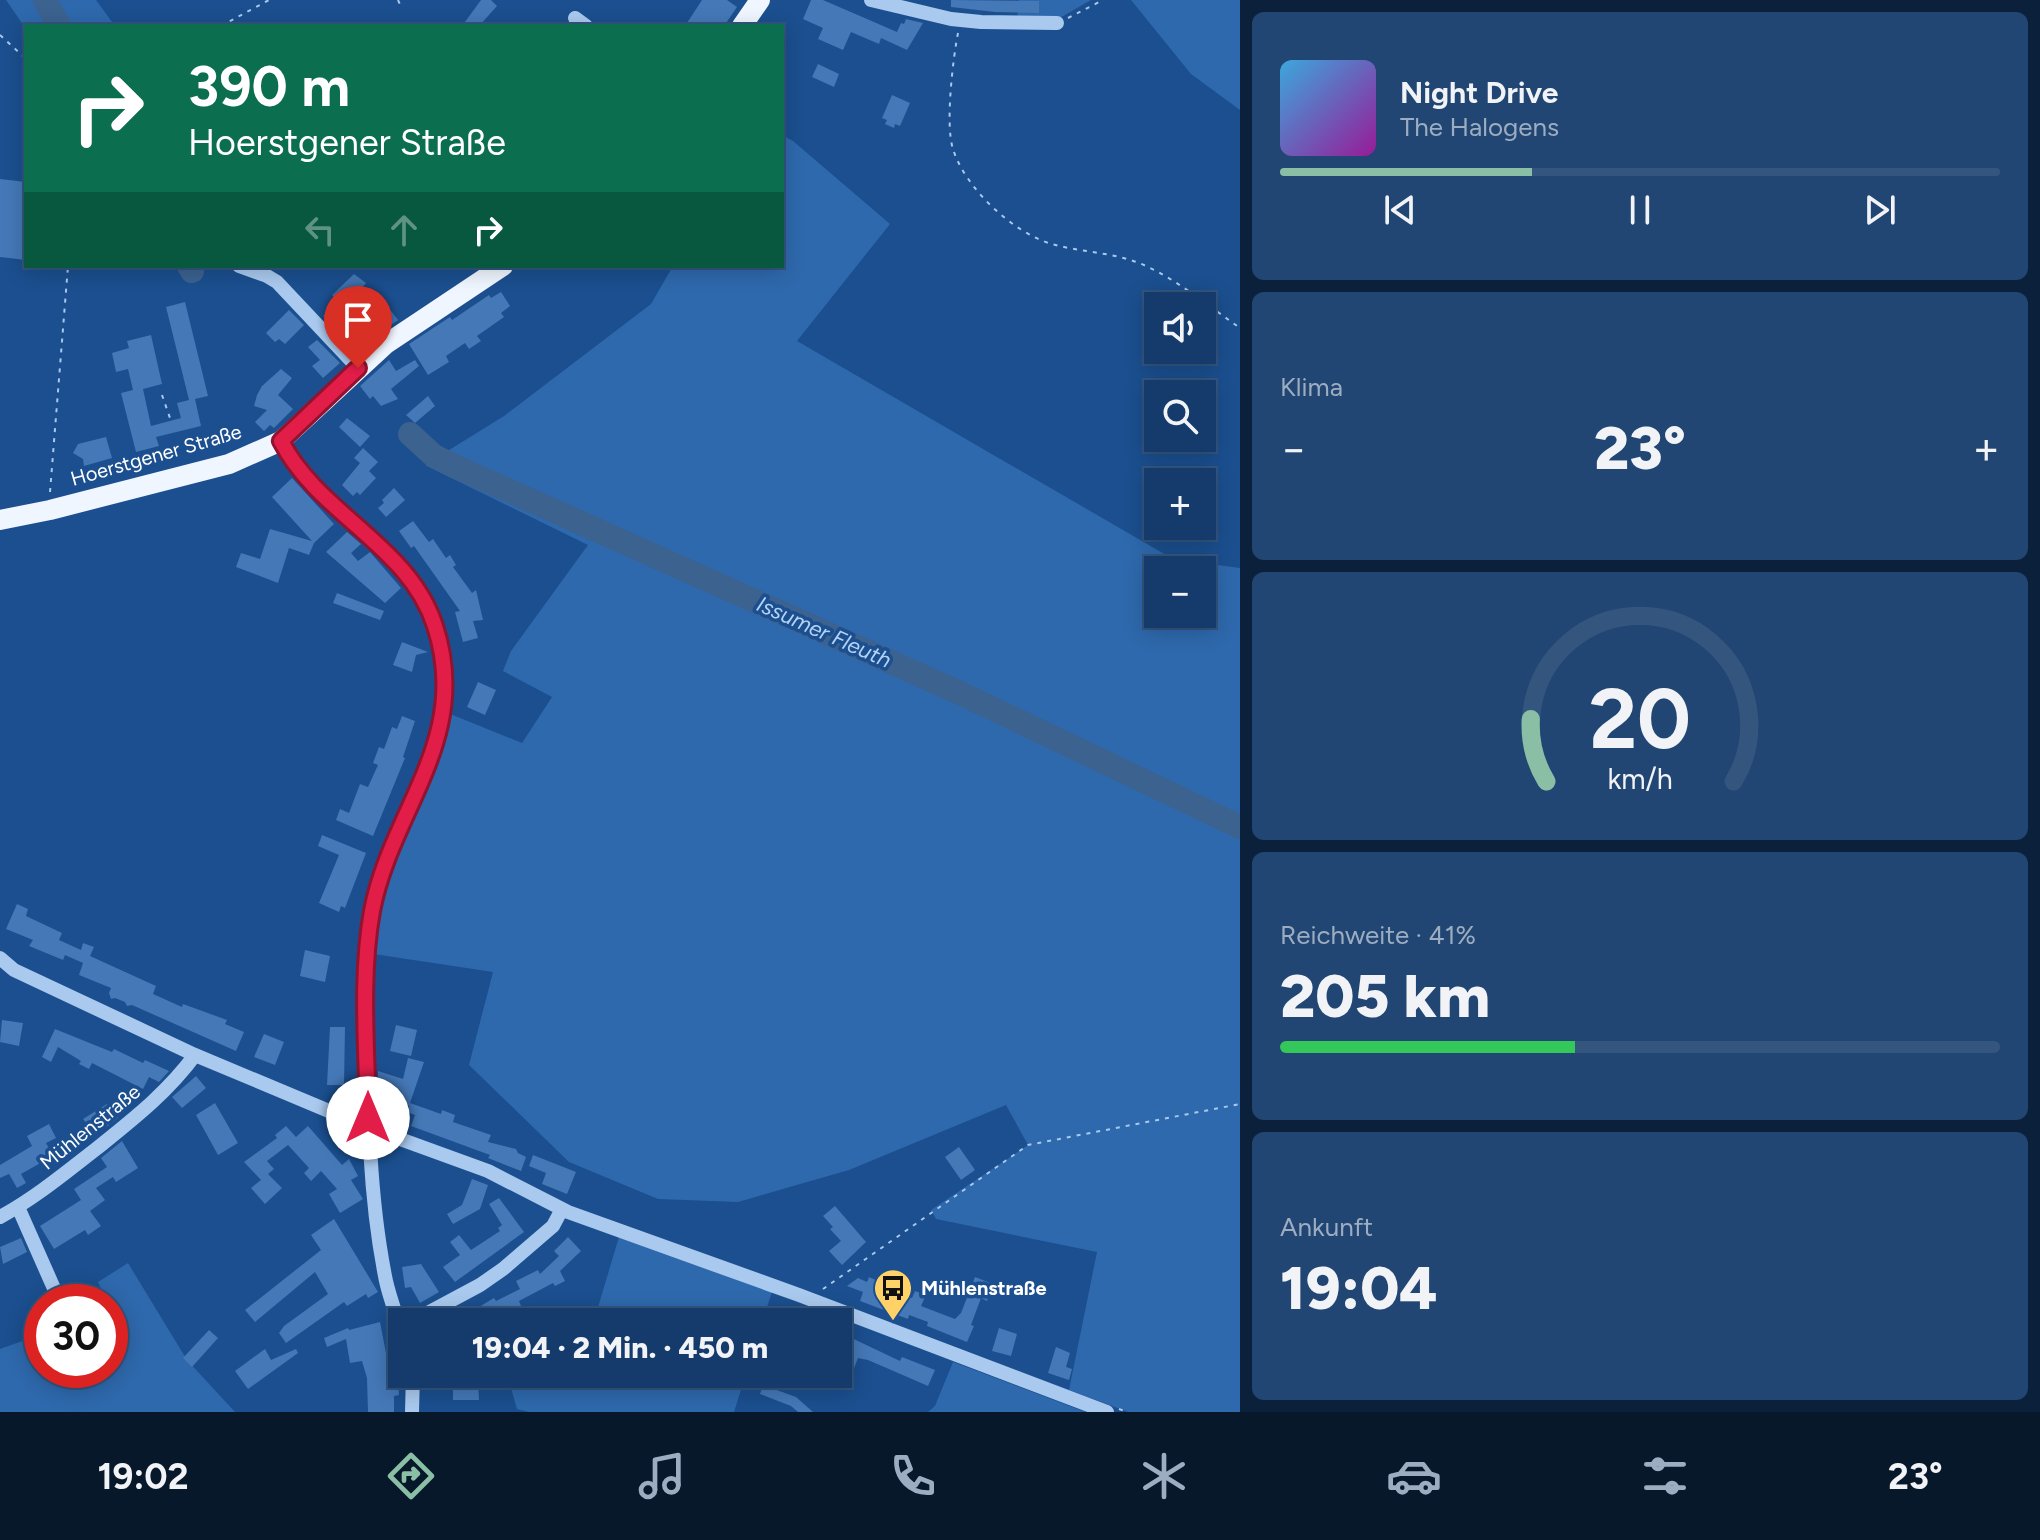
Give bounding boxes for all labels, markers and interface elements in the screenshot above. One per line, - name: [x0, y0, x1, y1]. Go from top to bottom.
- text: 390 m: [188, 53, 350, 120]
- icon: right: [56, 56, 160, 160]
- text: Night Drive: [1400, 74, 1558, 111]
- text: The Halogens: [1400, 111, 1559, 143]
- text: Hoerstgener Straße: [188, 121, 506, 164]
- icon: previous: [1378, 188, 1422, 232]
- icon: pause: [1618, 188, 1662, 232]
- icon: next: [1858, 188, 1902, 232]
- icon: left: [298, 208, 342, 252]
- icon: ahead: [382, 208, 426, 252]
- icon: right: [466, 208, 510, 252]
- pin: [324, 286, 392, 368]
- map controls: [1144, 292, 1216, 628]
- button: sound: [1144, 292, 1216, 364]
- icon: arrive: [336, 298, 380, 342]
- text: Klima: [1280, 371, 1343, 403]
- button: search: [1144, 380, 1216, 452]
- text: 23°: [1594, 412, 1686, 484]
- street label: Hoerstgener Straße: [68, 419, 244, 491]
- text: −: [1280, 422, 1307, 475]
- text: +: [1973, 422, 2000, 475]
- button: +: [1144, 468, 1216, 540]
- button: −: [1144, 556, 1216, 628]
- water label: Issumer Fleuth: [753, 590, 895, 674]
- text: 20: [1589, 669, 1691, 769]
- text: km/h: [1607, 762, 1673, 796]
- text: Reichweite · 41%: [1280, 919, 1476, 951]
- text: 205 km: [1280, 960, 1490, 1032]
- position arrow: [326, 1076, 410, 1160]
- street label: Mühlenstraße: [35, 1079, 145, 1175]
- text: Ankunft: [1280, 1211, 1373, 1243]
- text: 19:04: [1280, 1252, 1438, 1324]
- bus stop icon: Mühlenstraße: [872, 1267, 914, 1322]
- place label: Mühlenstraße: [921, 1276, 1047, 1300]
- speed limit sign: 30: [24, 1284, 128, 1388]
- text: 19:04 · 2 Min. · 450 m: [472, 1329, 768, 1366]
- icon: directions: [383, 1448, 439, 1504]
- icon: music: [634, 1448, 690, 1504]
- icon: phone: [885, 1448, 941, 1504]
- icon: climate: [1136, 1448, 1192, 1504]
- icon: car: [1386, 1448, 1442, 1504]
- icon: filters: [1637, 1448, 1693, 1504]
- text: 19:02: [97, 1455, 188, 1498]
- text: 23°: [1888, 1455, 1943, 1498]

